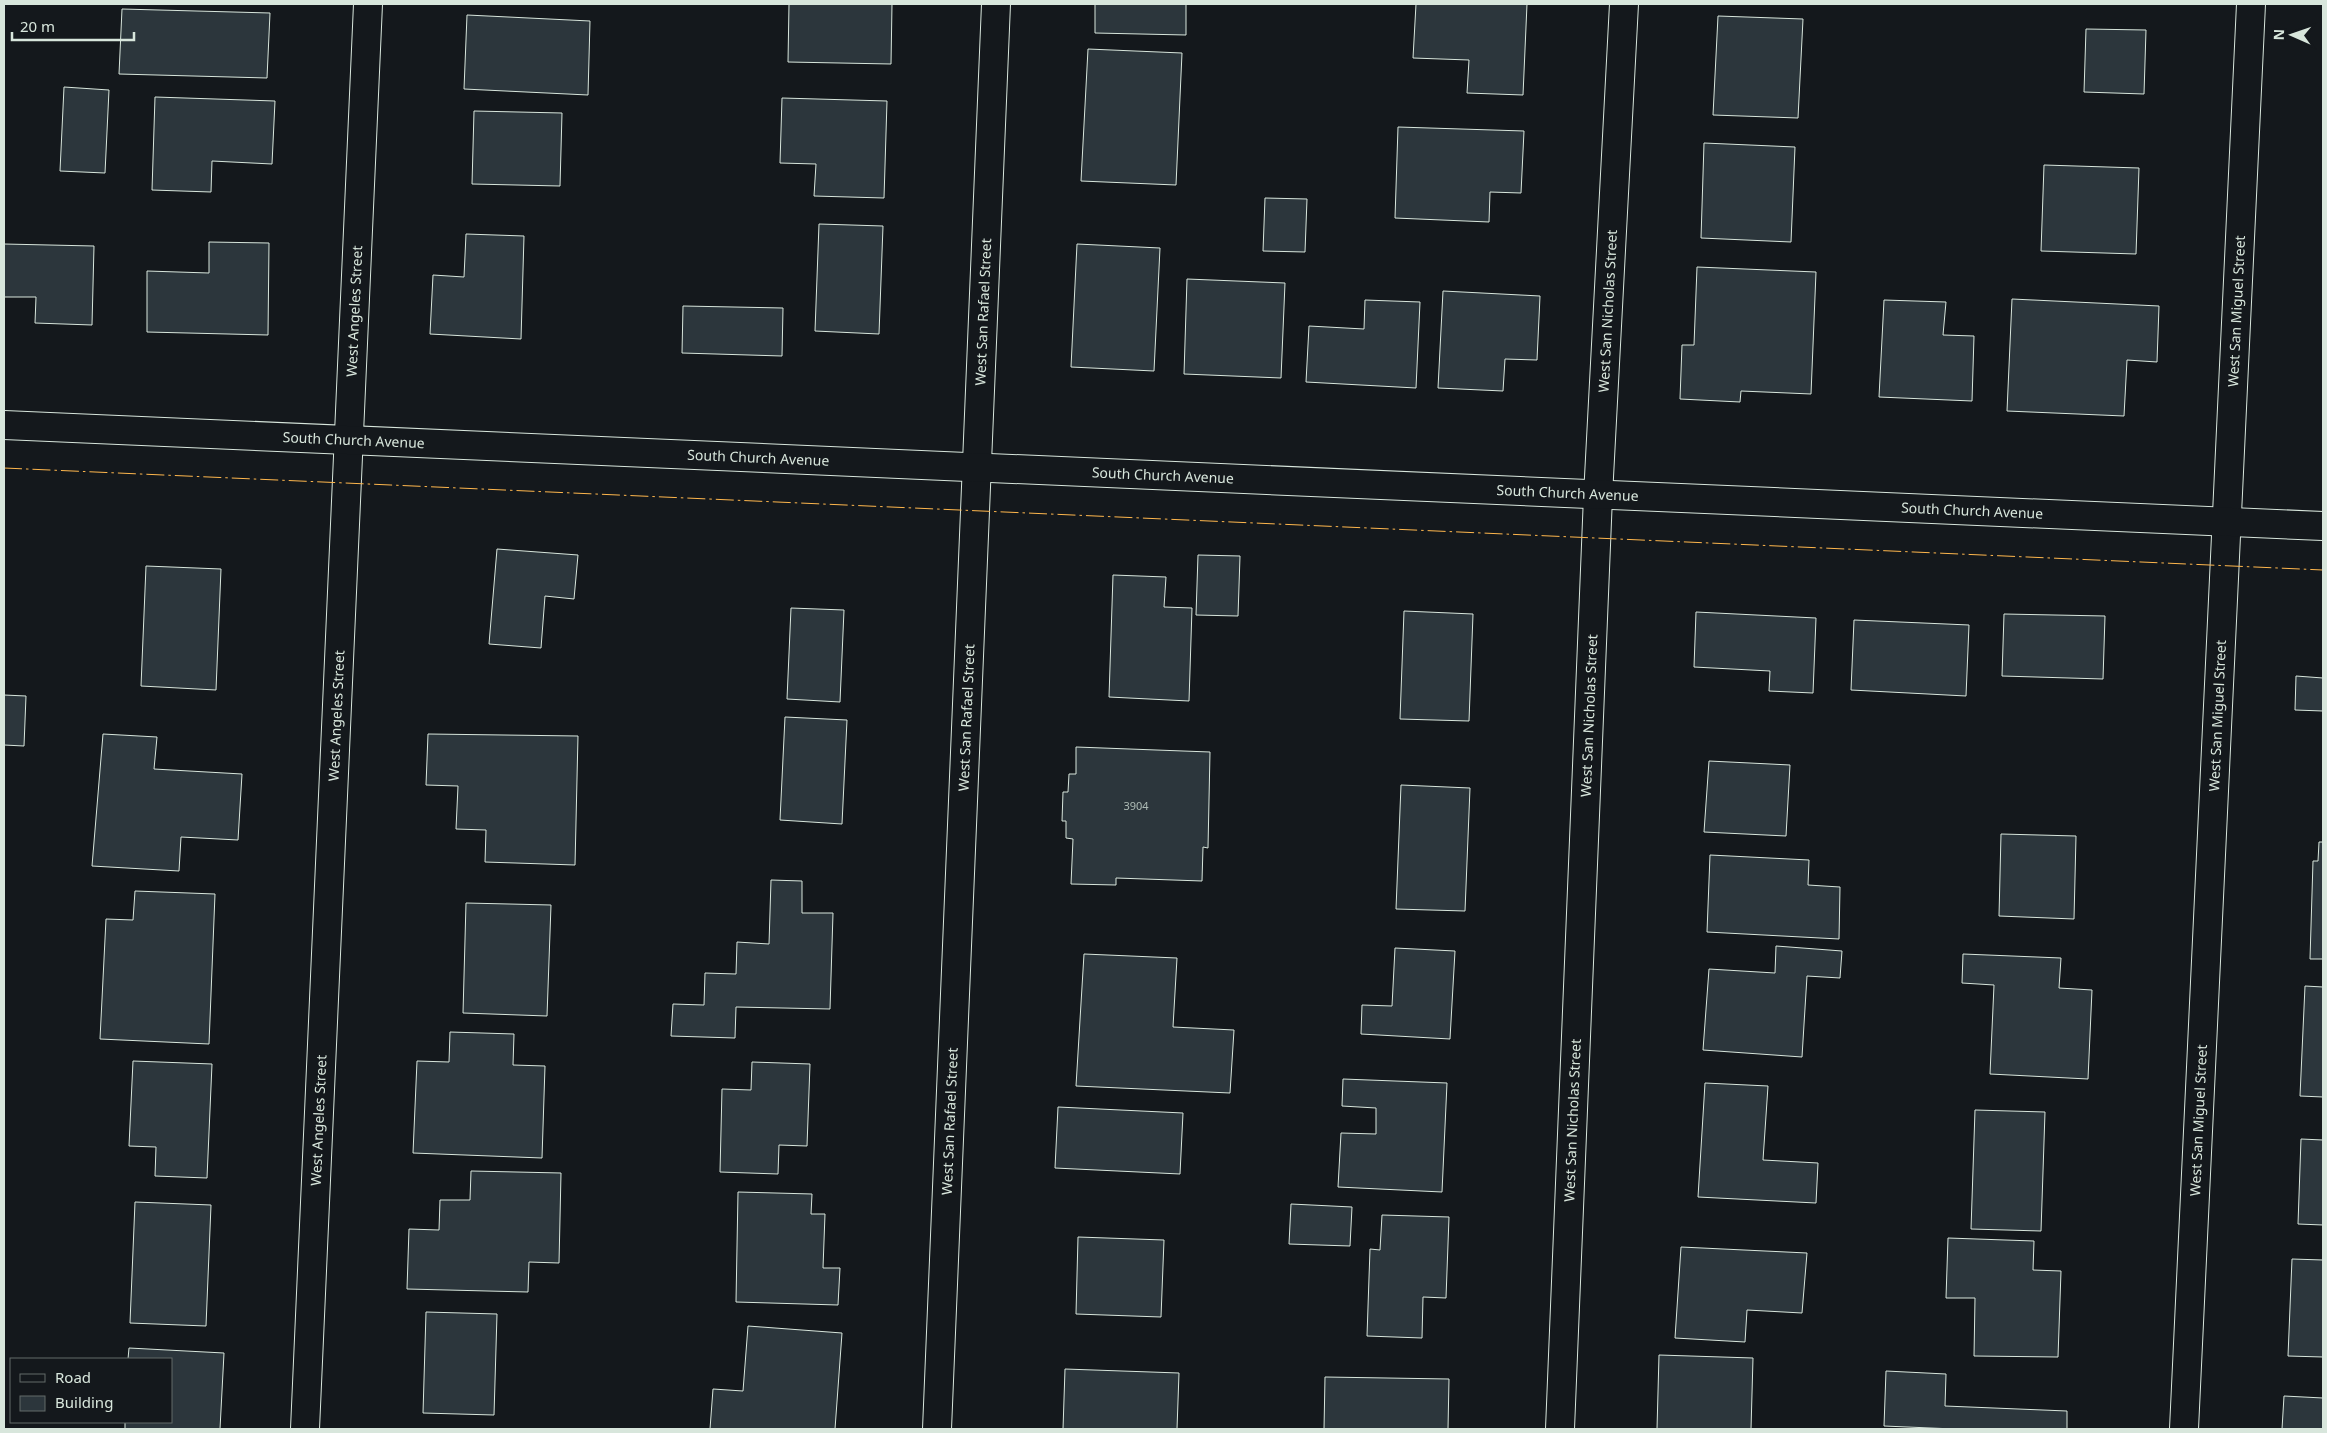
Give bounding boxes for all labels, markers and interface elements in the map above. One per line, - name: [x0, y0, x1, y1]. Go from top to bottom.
- scale bar: [12, 10, 135, 42]
- north arrow: [2267, 10, 2317, 60]
- text: 20 m: [20, 16, 55, 36]
- text: N: [2269, 29, 2288, 41]
- street label: West San Nicholas Street: [1593, 229, 1621, 393]
- street label: West San Miguel Street: [2223, 235, 2249, 387]
- street label: West San Rafael Street: [970, 238, 995, 386]
- street label: West Angeles Street: [342, 245, 366, 377]
- street label: South Church Avenue: [282, 427, 425, 452]
- street label: South Church Avenue: [687, 445, 830, 470]
- street label: South Church Avenue: [1092, 462, 1234, 488]
- street label: South Church Avenue: [1496, 480, 1639, 505]
- street label: South Church Avenue: [1901, 498, 2044, 523]
- street label: West San Nicholas Street: [1576, 634, 1601, 797]
- street label: West San Miguel Street: [2204, 639, 2230, 792]
- street label: West San Rafael Street: [953, 644, 978, 792]
- street label: West Angeles Street: [324, 650, 348, 782]
- house number: 3904: [1123, 798, 1149, 813]
- street label: West San Nicholas Street: [1559, 1038, 1585, 1202]
- street label: West San Miguel Street: [2185, 1044, 2211, 1197]
- street label: West San Rafael Street: [937, 1047, 962, 1195]
- street label: West Angeles Street: [306, 1054, 331, 1186]
- legend: [10, 1358, 172, 1423]
- text: Road: [55, 1367, 91, 1387]
- text: Building: [55, 1392, 113, 1412]

